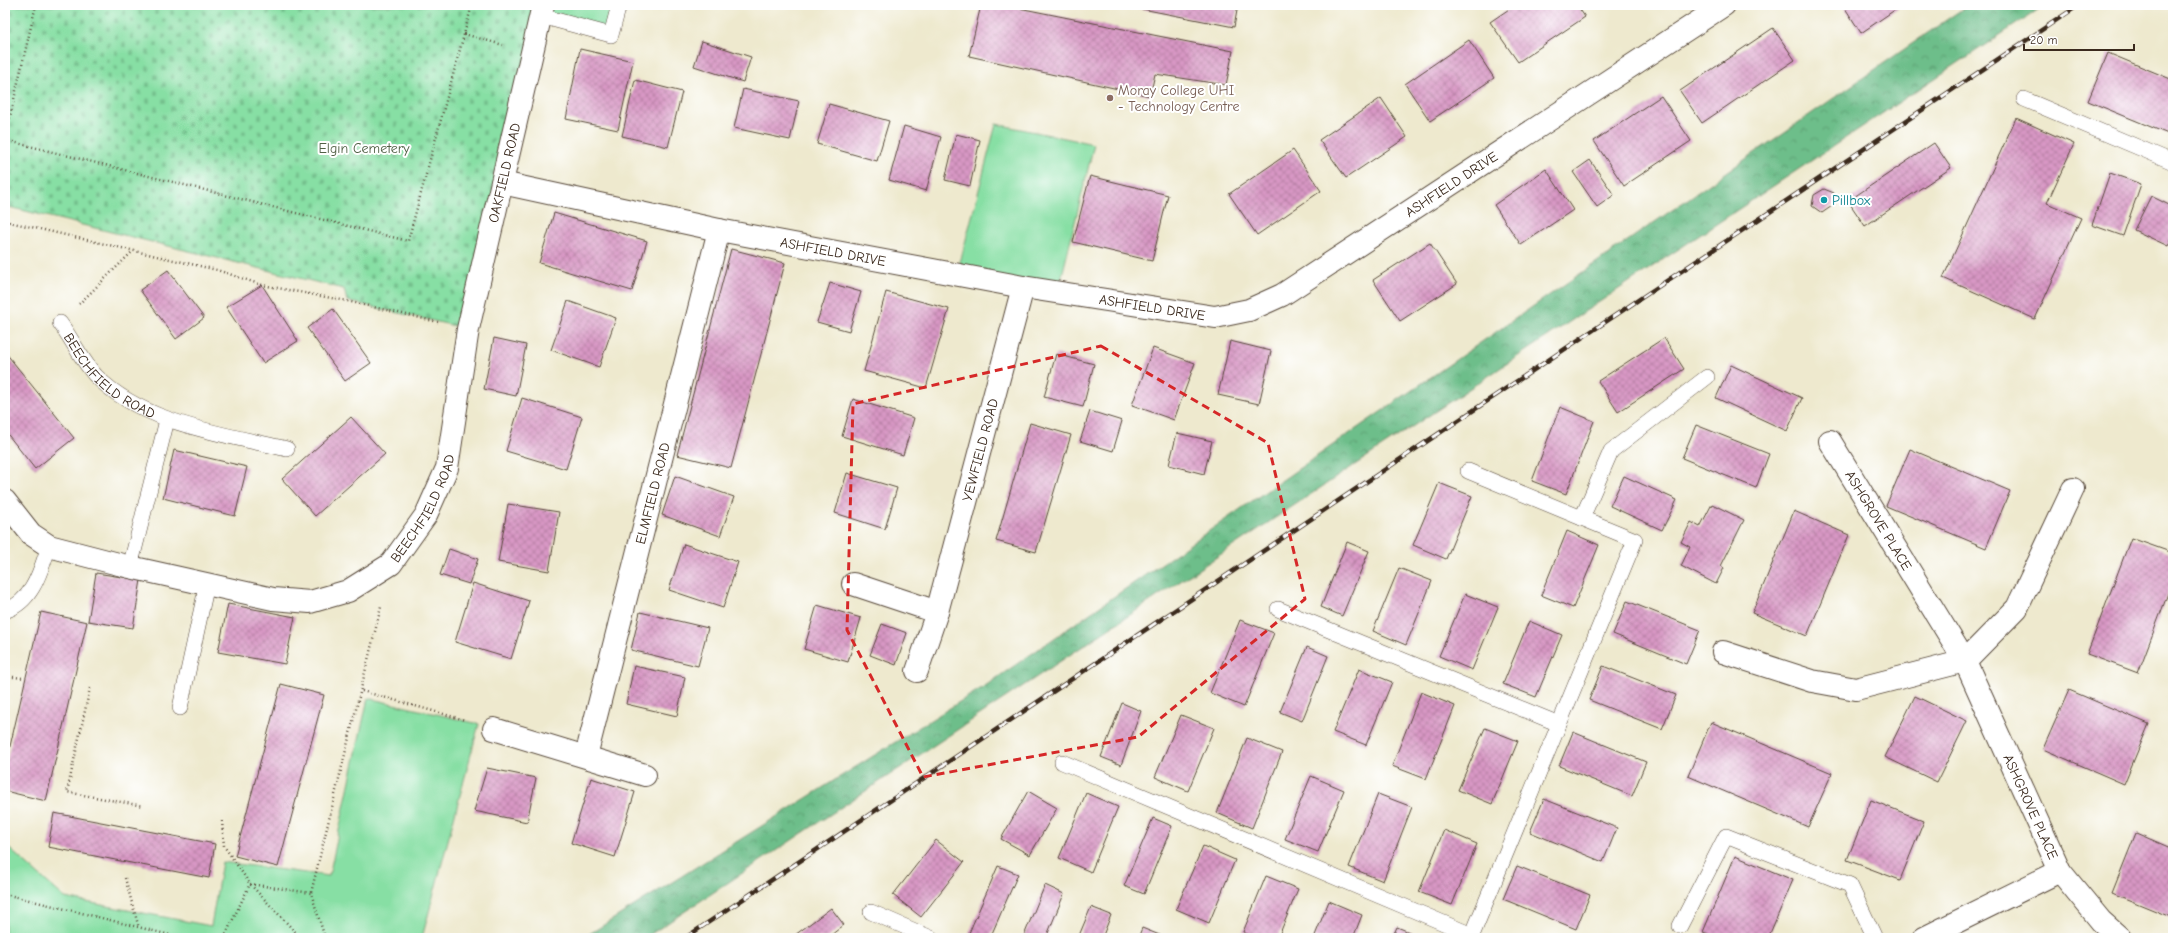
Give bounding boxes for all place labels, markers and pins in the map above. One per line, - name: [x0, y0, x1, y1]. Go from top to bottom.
- place label: Moray College UHI - Technology Centre: [1118, 82, 1239, 115]
- marker: Moray College UHI - Technology Centre: [1105, 93, 1115, 103]
- place label: Pillbox: [1832, 192, 1871, 209]
- marker: Pillbox: [1819, 195, 1829, 205]

